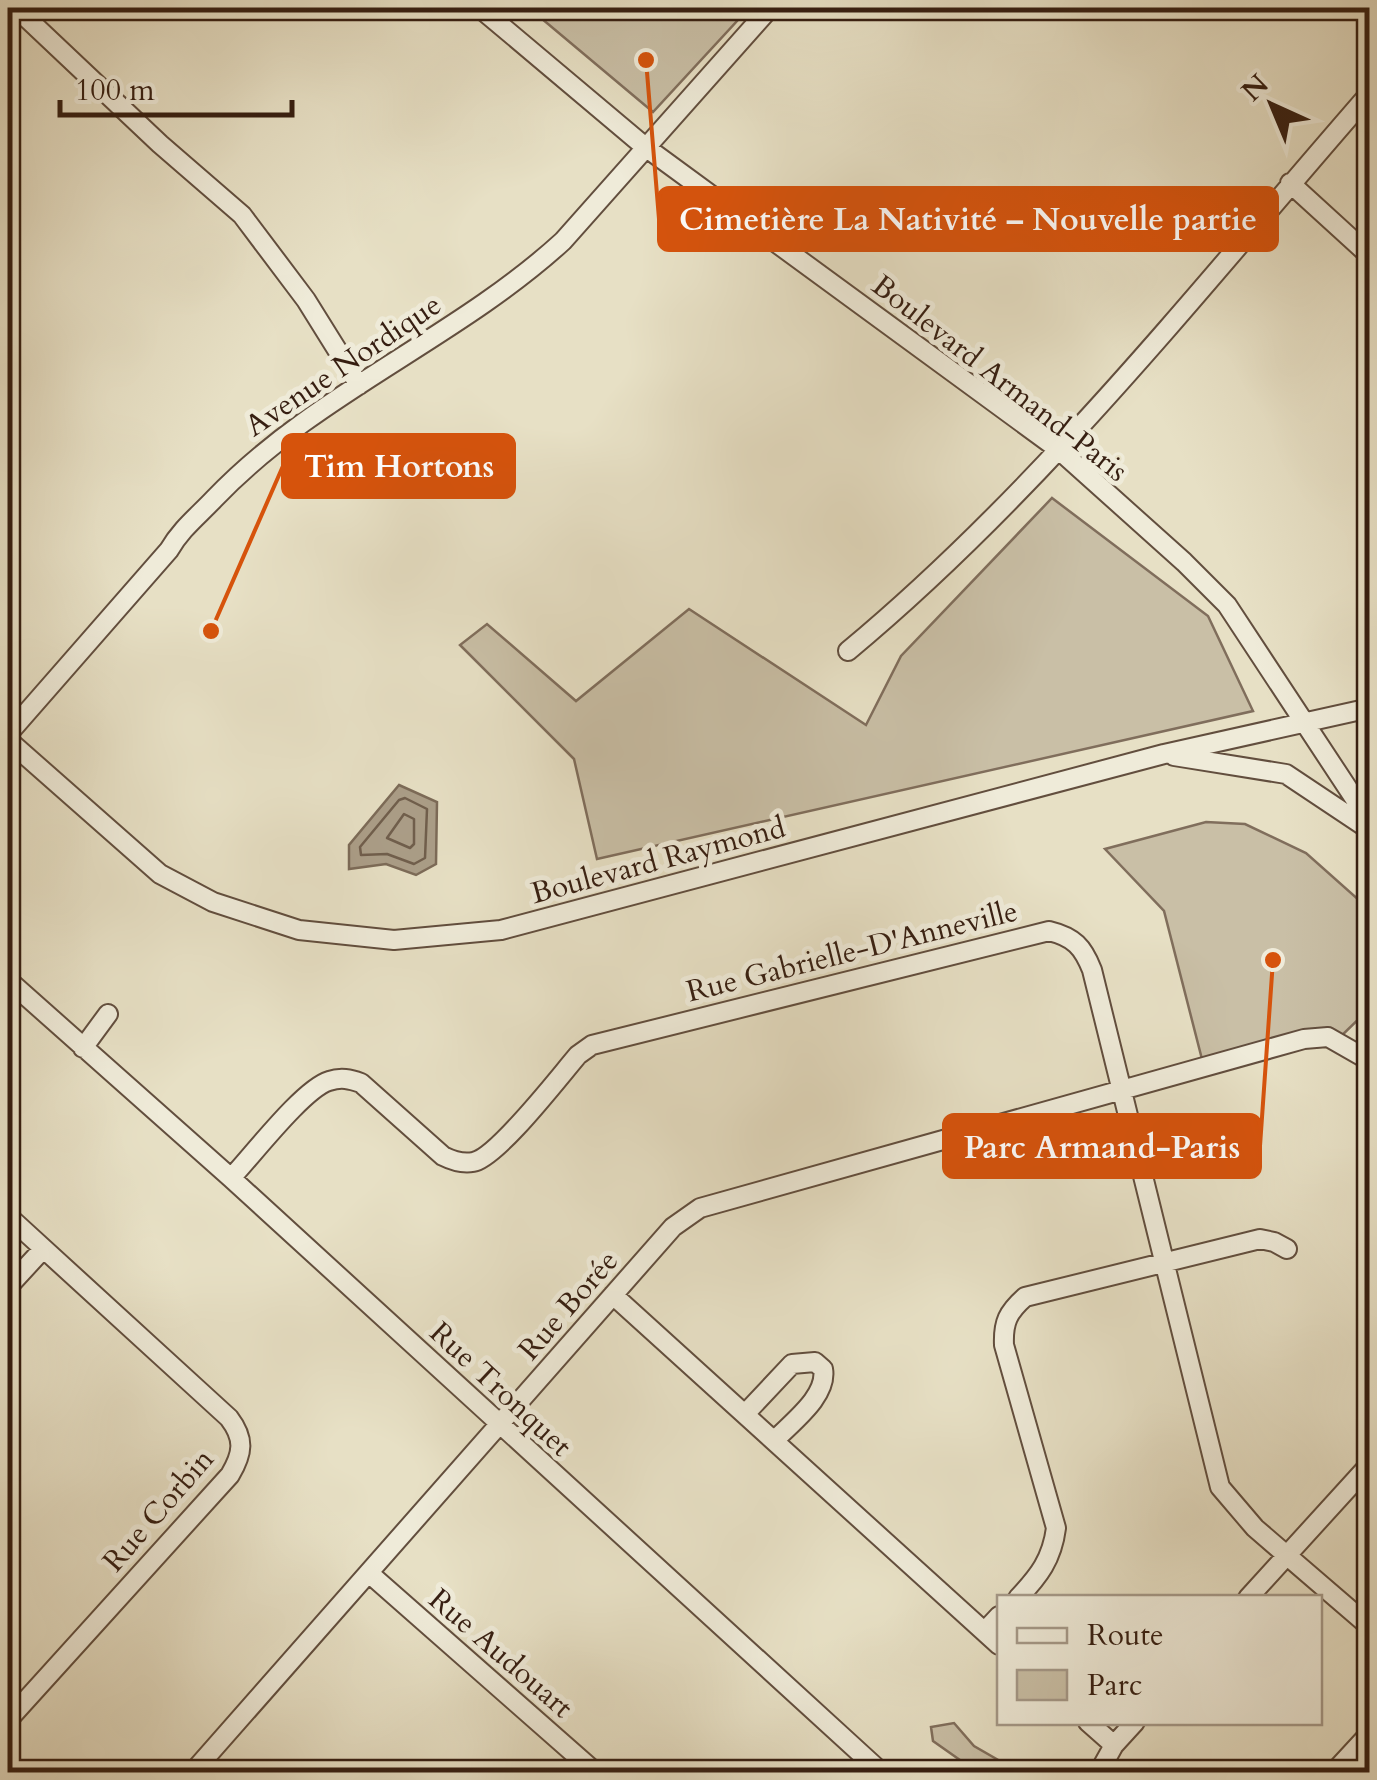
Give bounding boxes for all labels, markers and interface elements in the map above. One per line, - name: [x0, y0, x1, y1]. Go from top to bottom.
- scale bar: [60, 55, 292, 117]
- north arrow: [1222, 55, 1322, 155]
- text: N: [1233, 66, 1277, 110]
- text: 100 m: [75, 70, 155, 111]
- callout: Cimetière La Nativité – Nouvelle partie: [659, 188, 1277, 250]
- text: Cimetière La Nativité – Nouvelle partie: [679, 198, 1257, 242]
- street label: Boulevard Armand-Paris: [863, 265, 1136, 491]
- street label: Avenue Nordique: [237, 284, 450, 446]
- callout: Tim Hortons: [283, 435, 514, 497]
- text: Tim Hortons: [304, 445, 494, 489]
- street label: Boulevard Raymond: [526, 807, 790, 914]
- street label: Rue Gabrielle-D'Anneville: [682, 890, 1022, 1012]
- callout: Parc Armand-Paris: [944, 1115, 1260, 1177]
- text: Parc Armand-Paris: [964, 1126, 1240, 1170]
- street label: Rue Borée: [509, 1241, 628, 1369]
- street label: Rue Tronquet: [421, 1313, 581, 1466]
- street label: Rue Corbin: [93, 1440, 223, 1581]
- street label: Rue Audouart: [420, 1579, 582, 1728]
- legend: [997, 1595, 1322, 1725]
- text: Route: [1087, 1615, 1164, 1656]
- text: Parc: [1087, 1665, 1142, 1706]

